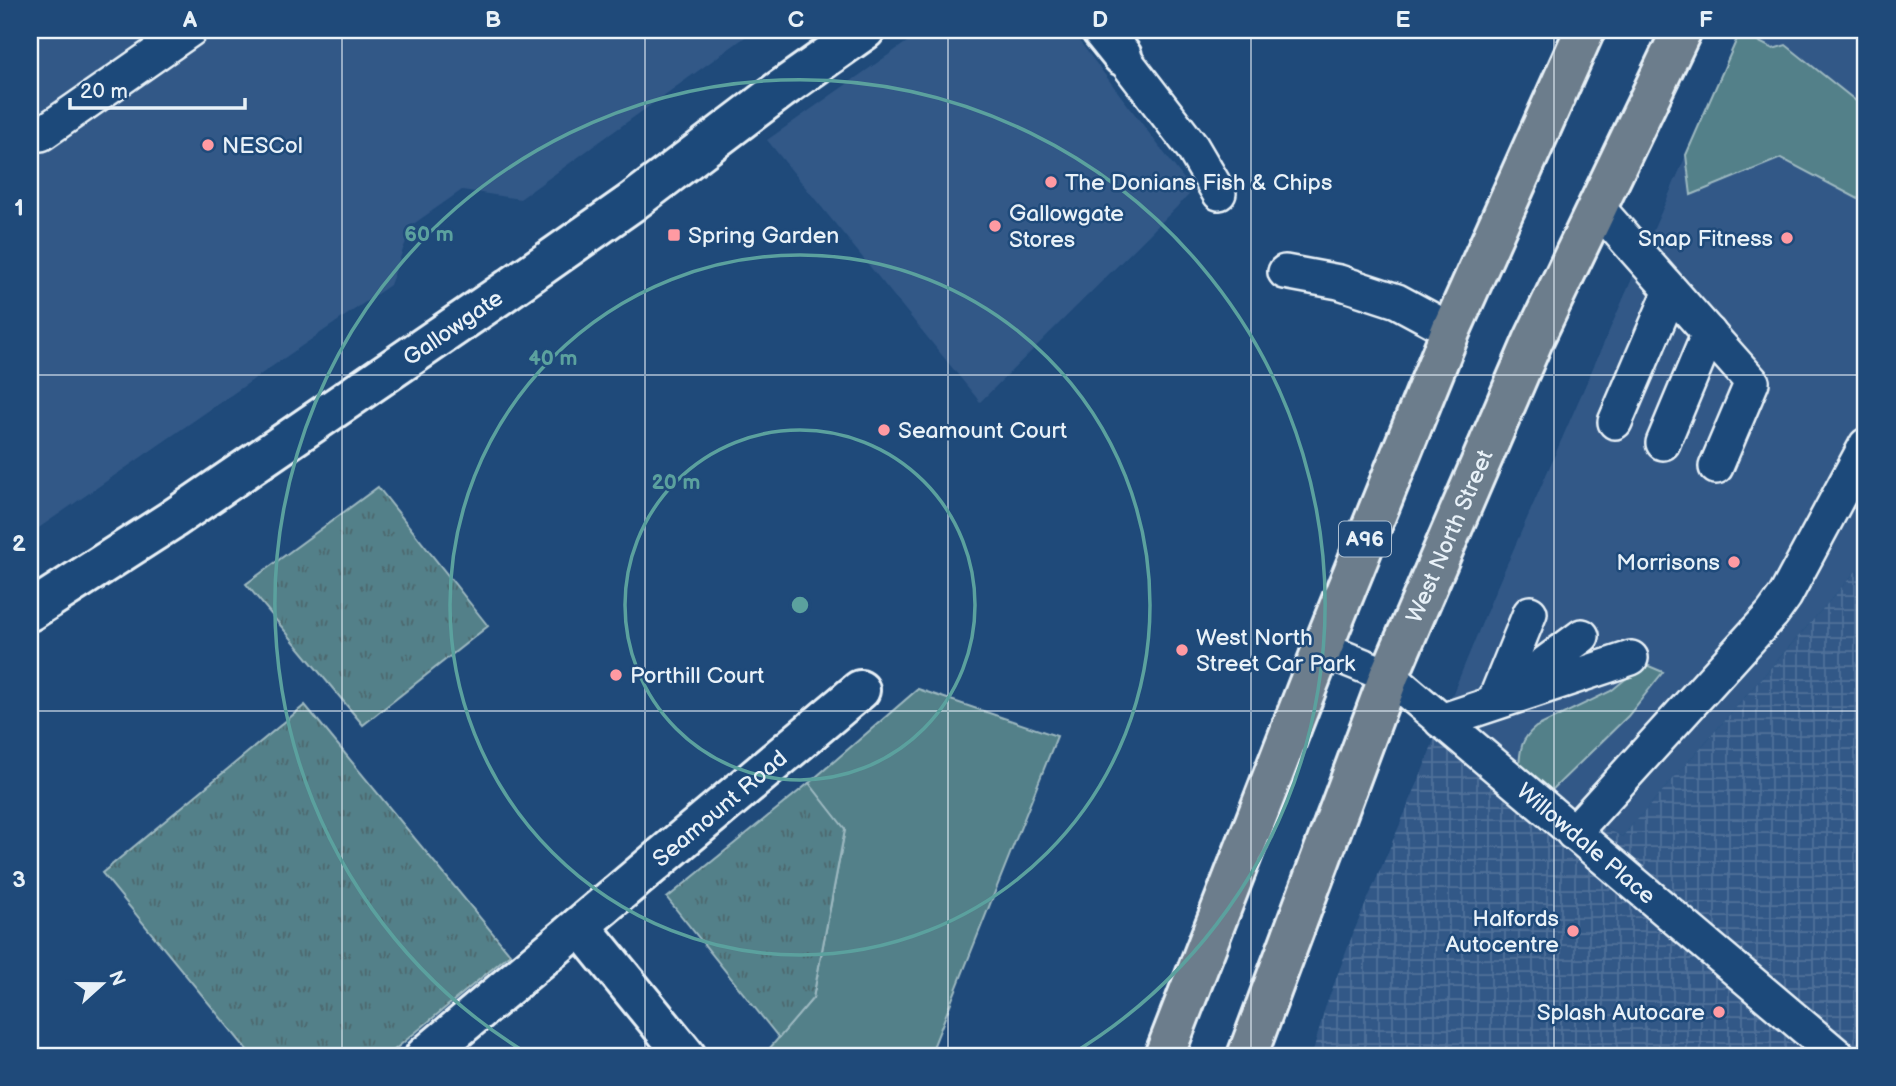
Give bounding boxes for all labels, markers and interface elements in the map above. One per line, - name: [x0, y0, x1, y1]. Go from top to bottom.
- text: A: [182, 6, 198, 34]
- text: B: [485, 6, 501, 34]
- text: C: [788, 6, 804, 34]
- text: D: [1092, 6, 1108, 34]
- text: E: [1396, 6, 1411, 34]
- text: F: [1699, 6, 1713, 34]
- scale bar: [70, 66, 245, 110]
- text: 20 m: [80, 79, 128, 104]
- place label: NESCol: [222, 132, 303, 160]
- marker: NESCol: [200, 137, 216, 153]
- place label: The Donians Fish & Chips: [1065, 169, 1332, 197]
- marker: The Donians Fish & Chips: [1043, 174, 1059, 190]
- text: 1: [14, 194, 24, 222]
- place label: Gallowgate Stores: [1009, 200, 1124, 254]
- marker: Gallowgate Stores: [987, 218, 1003, 234]
- text: 60 m: [404, 222, 454, 247]
- place label: Spring Garden: [688, 222, 839, 250]
- place label: Snap Fitness: [1638, 225, 1773, 253]
- marker: Spring Garden: [666, 227, 682, 243]
- marker: Snap Fitness: [1779, 230, 1795, 246]
- street label: Gallowgate: [398, 284, 509, 372]
- text: 40 m: [528, 346, 578, 371]
- place label: Seamount Court: [898, 417, 1067, 445]
- marker: Seamount Court: [876, 422, 892, 438]
- street label: West North Street: [1401, 446, 1500, 627]
- text: 20 m: [652, 470, 700, 495]
- road number: A96: [1339, 522, 1391, 556]
- text: 2: [12, 530, 26, 558]
- place label: Morrisons: [1616, 549, 1720, 577]
- marker: Morrisons: [1726, 554, 1742, 570]
- centre of rings: [788, 593, 812, 617]
- place label: West North Street Car Park: [1196, 624, 1356, 678]
- marker: West North Street Car Park: [1174, 642, 1190, 658]
- place label: Porthill Court: [630, 662, 764, 690]
- marker: Porthill Court: [608, 667, 624, 683]
- street label: Seamount Road: [647, 744, 793, 873]
- street label: Willowdale Place: [1511, 777, 1661, 910]
- text: 3: [12, 866, 26, 894]
- place label: Halfords Autocentre: [1446, 905, 1559, 959]
- marker: Halfords Autocentre: [1565, 923, 1581, 939]
- north arrow: [66, 950, 136, 1020]
- text: N: [103, 968, 130, 989]
- place label: Splash Autocare: [1537, 999, 1705, 1027]
- marker: Splash Autocare: [1711, 1004, 1727, 1020]

